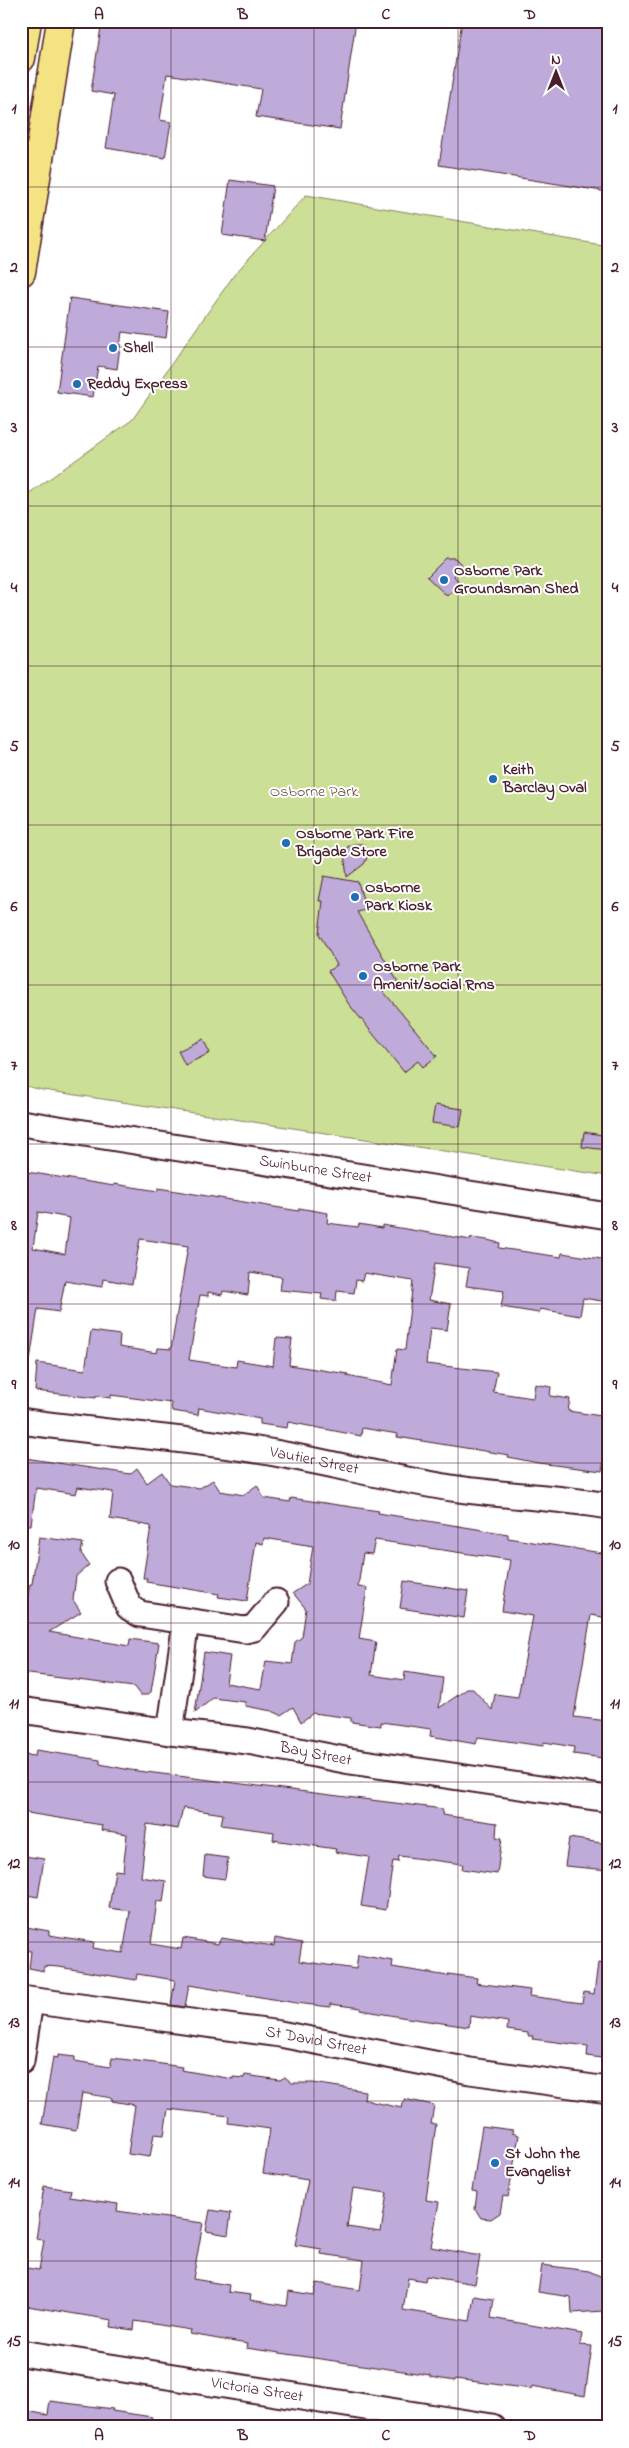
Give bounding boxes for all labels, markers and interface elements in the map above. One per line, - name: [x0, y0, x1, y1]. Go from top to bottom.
- text: A: [94, 3, 104, 27]
- text: B: [237, 3, 249, 27]
- text: C: [382, 3, 391, 27]
- text: D: [523, 3, 536, 27]
- north arrow: [532, 48, 582, 98]
- text: N: [551, 50, 561, 71]
- text: 1: [11, 97, 17, 121]
- text: 1: [612, 97, 618, 121]
- text: 2: [9, 256, 18, 280]
- text: 2: [610, 256, 619, 280]
- place label: Shell: [123, 336, 154, 360]
- marker: Shell: [107, 342, 119, 354]
- place label: Reddy Express: [86, 372, 188, 397]
- marker: Reddy Express: [71, 378, 83, 390]
- text: 3: [10, 416, 18, 440]
- text: 3: [611, 416, 619, 440]
- place label: Osborne Park Groundsman Shed: [454, 559, 578, 601]
- marker: Osborne Park Groundsman Shed: [438, 574, 450, 586]
- text: 4: [10, 576, 18, 600]
- text: 4: [611, 576, 619, 600]
- text: 5: [9, 735, 19, 759]
- text: 5: [610, 735, 620, 759]
- place label: Keith Barclay Oval: [502, 758, 587, 801]
- marker: Keith Barclay Oval: [487, 773, 499, 785]
- park label: Osborne Park: [270, 780, 359, 804]
- place label: Osborne Park Fire Brigade Store: [295, 822, 415, 865]
- marker: Osborne Park Fire Brigade Store: [280, 837, 292, 849]
- place label: Osborne Park Kiosk: [365, 876, 433, 918]
- marker: Osborne Park Kiosk: [349, 891, 361, 903]
- text: 6: [9, 895, 18, 919]
- text: 6: [610, 895, 619, 919]
- place label: Osborne Park Amenit/social Rms: [373, 955, 495, 997]
- marker: Osborne Park Amenit/social Rms: [357, 970, 369, 982]
- text: 7: [11, 1054, 18, 1078]
- text: 7: [612, 1054, 619, 1078]
- street label: Swinburne Street: [257, 1149, 374, 1190]
- text: 8: [10, 1214, 17, 1238]
- text: 8: [611, 1214, 618, 1238]
- text: 9: [11, 1373, 17, 1397]
- text: 9: [612, 1373, 618, 1397]
- street label: Vautier Street: [267, 1440, 361, 1482]
- text: 10: [8, 1533, 20, 1557]
- text: 10: [609, 1533, 621, 1557]
- text: 11: [9, 1692, 20, 1716]
- text: 11: [610, 1692, 621, 1716]
- street label: Bay Street: [277, 1735, 354, 1773]
- text: 12: [7, 1852, 21, 1876]
- text: 12: [608, 1852, 622, 1876]
- text: 13: [8, 2011, 20, 2035]
- text: 13: [609, 2011, 621, 2035]
- street label: St David Street: [264, 2020, 369, 2063]
- place label: St John the Evangelist: [505, 2142, 581, 2185]
- marker: St John the Evangelist: [489, 2157, 501, 2169]
- text: 14: [8, 2171, 20, 2195]
- text: 14: [609, 2171, 621, 2195]
- text: 15: [7, 2330, 22, 2354]
- text: 15: [608, 2330, 623, 2354]
- street label: Victoria Street: [208, 2371, 305, 2409]
- text: A: [94, 2424, 104, 2448]
- text: B: [237, 2424, 249, 2448]
- text: C: [382, 2424, 391, 2448]
- text: D: [523, 2424, 536, 2448]

